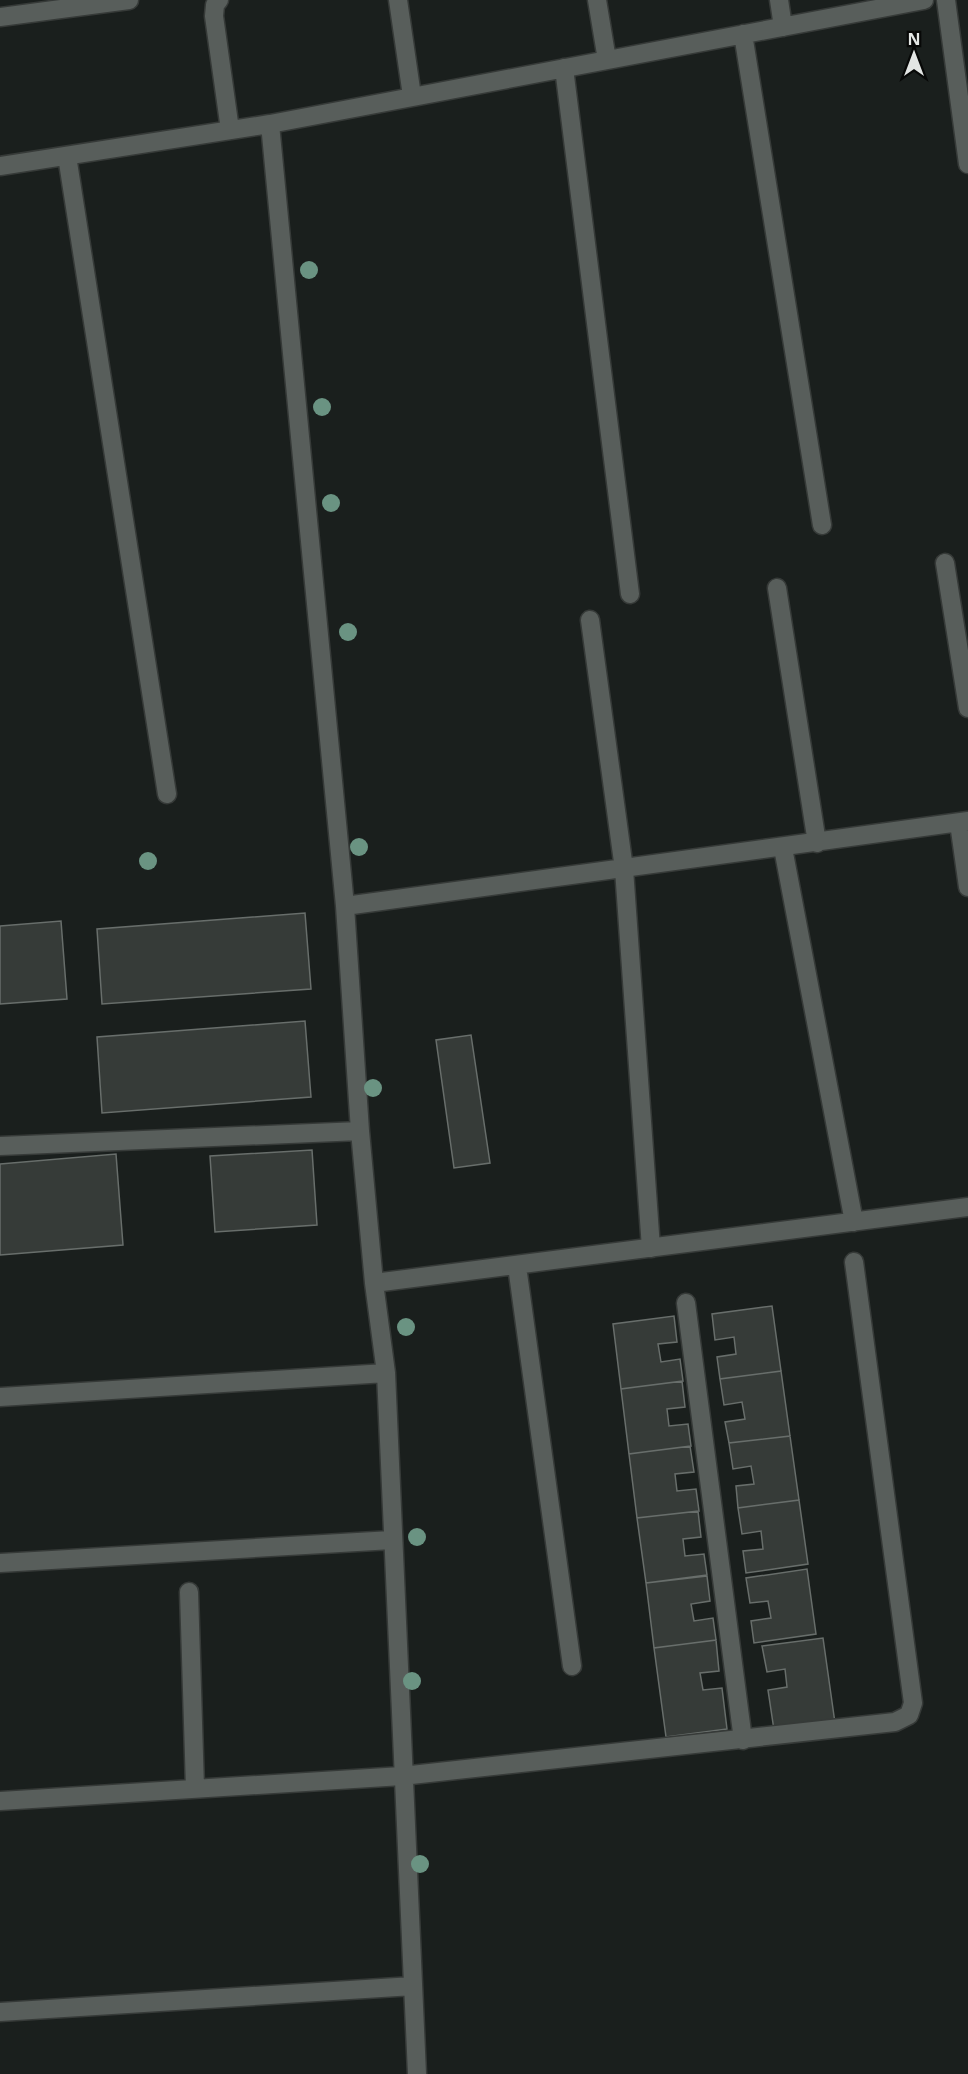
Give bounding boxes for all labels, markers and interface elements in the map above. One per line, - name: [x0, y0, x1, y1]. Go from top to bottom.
- north arrow: [884, 24, 944, 84]
- text: N: [907, 28, 921, 50]

